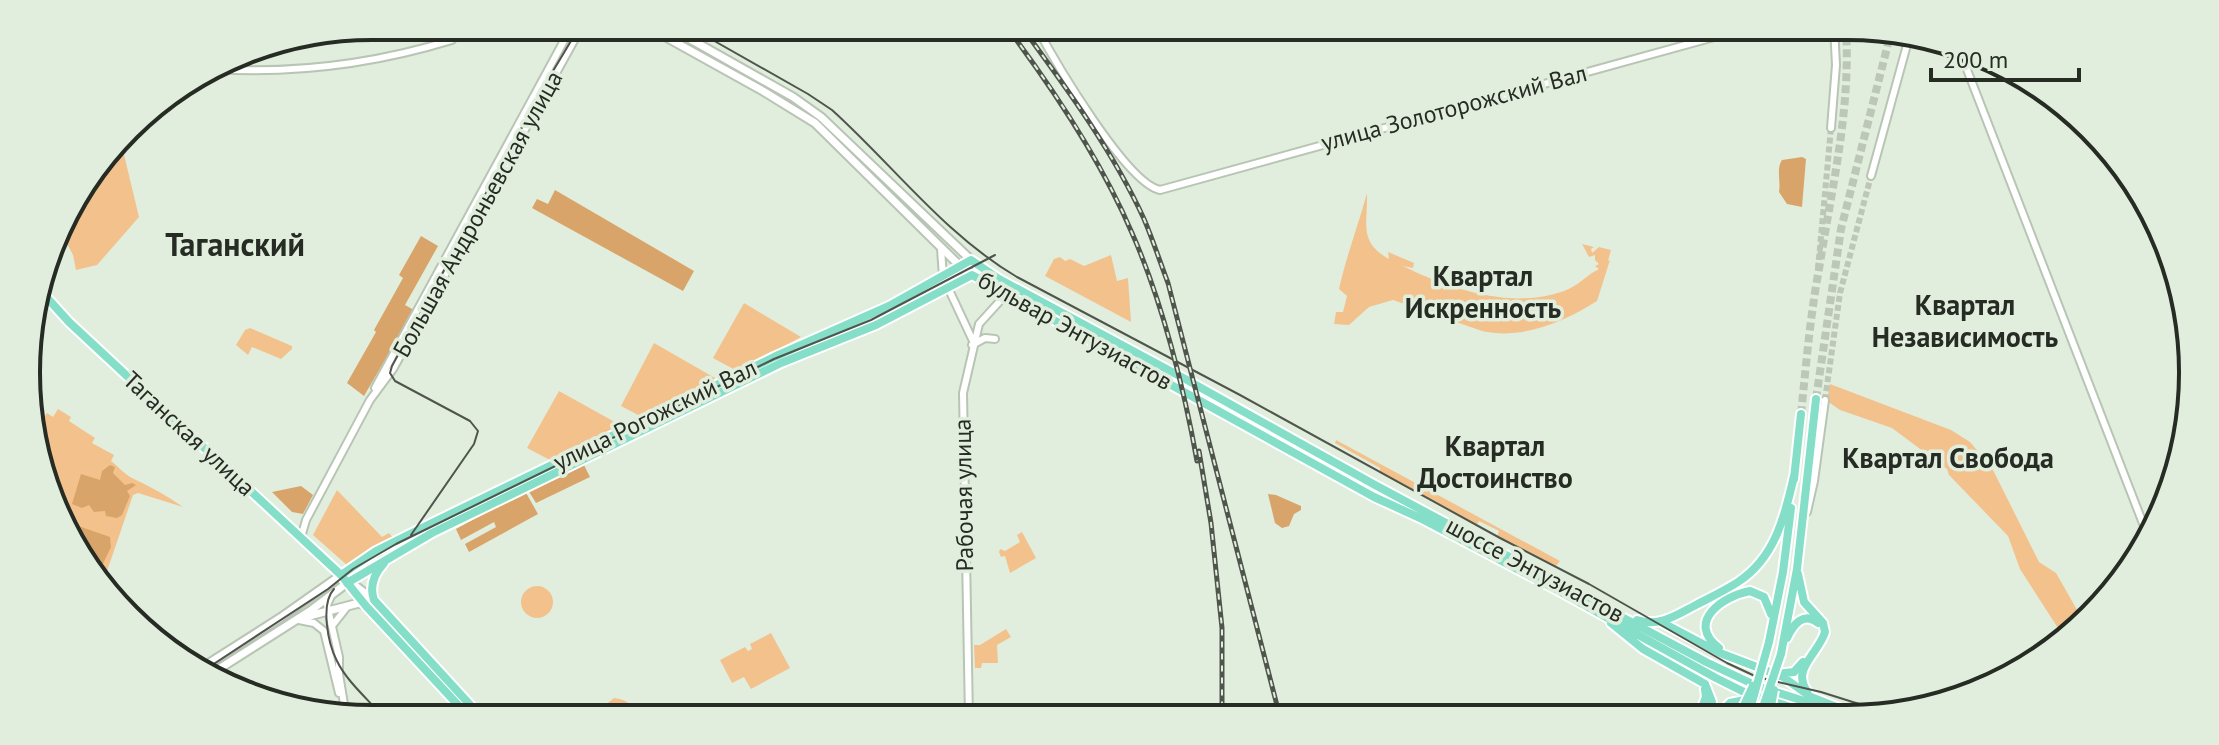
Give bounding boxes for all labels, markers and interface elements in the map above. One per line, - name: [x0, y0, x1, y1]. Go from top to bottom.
- scale bar: [1931, 32, 2079, 82]
- text: 200 m: [1943, 44, 2008, 75]
- street label: улица Золоторожский Вал: [1318, 57, 1590, 158]
- street label: Большая Андроньевская улица: [386, 65, 569, 362]
- district label: Таганский: [165, 223, 305, 265]
- district label: Квартал Искренность: [1405, 257, 1561, 326]
- street label: бульвар Энтузиастов: [973, 264, 1178, 397]
- district label: Квартал Независимость: [1872, 286, 2058, 355]
- street label: улица Рогожский Вал: [548, 352, 762, 477]
- street label: Таганская улица: [117, 365, 262, 503]
- street label: Рабочая улица: [947, 418, 980, 572]
- district label: Квартал Достоинство: [1417, 427, 1573, 496]
- district label: Квартал Свобода: [1842, 439, 2054, 476]
- street label: шоссе Энтузиастов: [1441, 510, 1630, 630]

